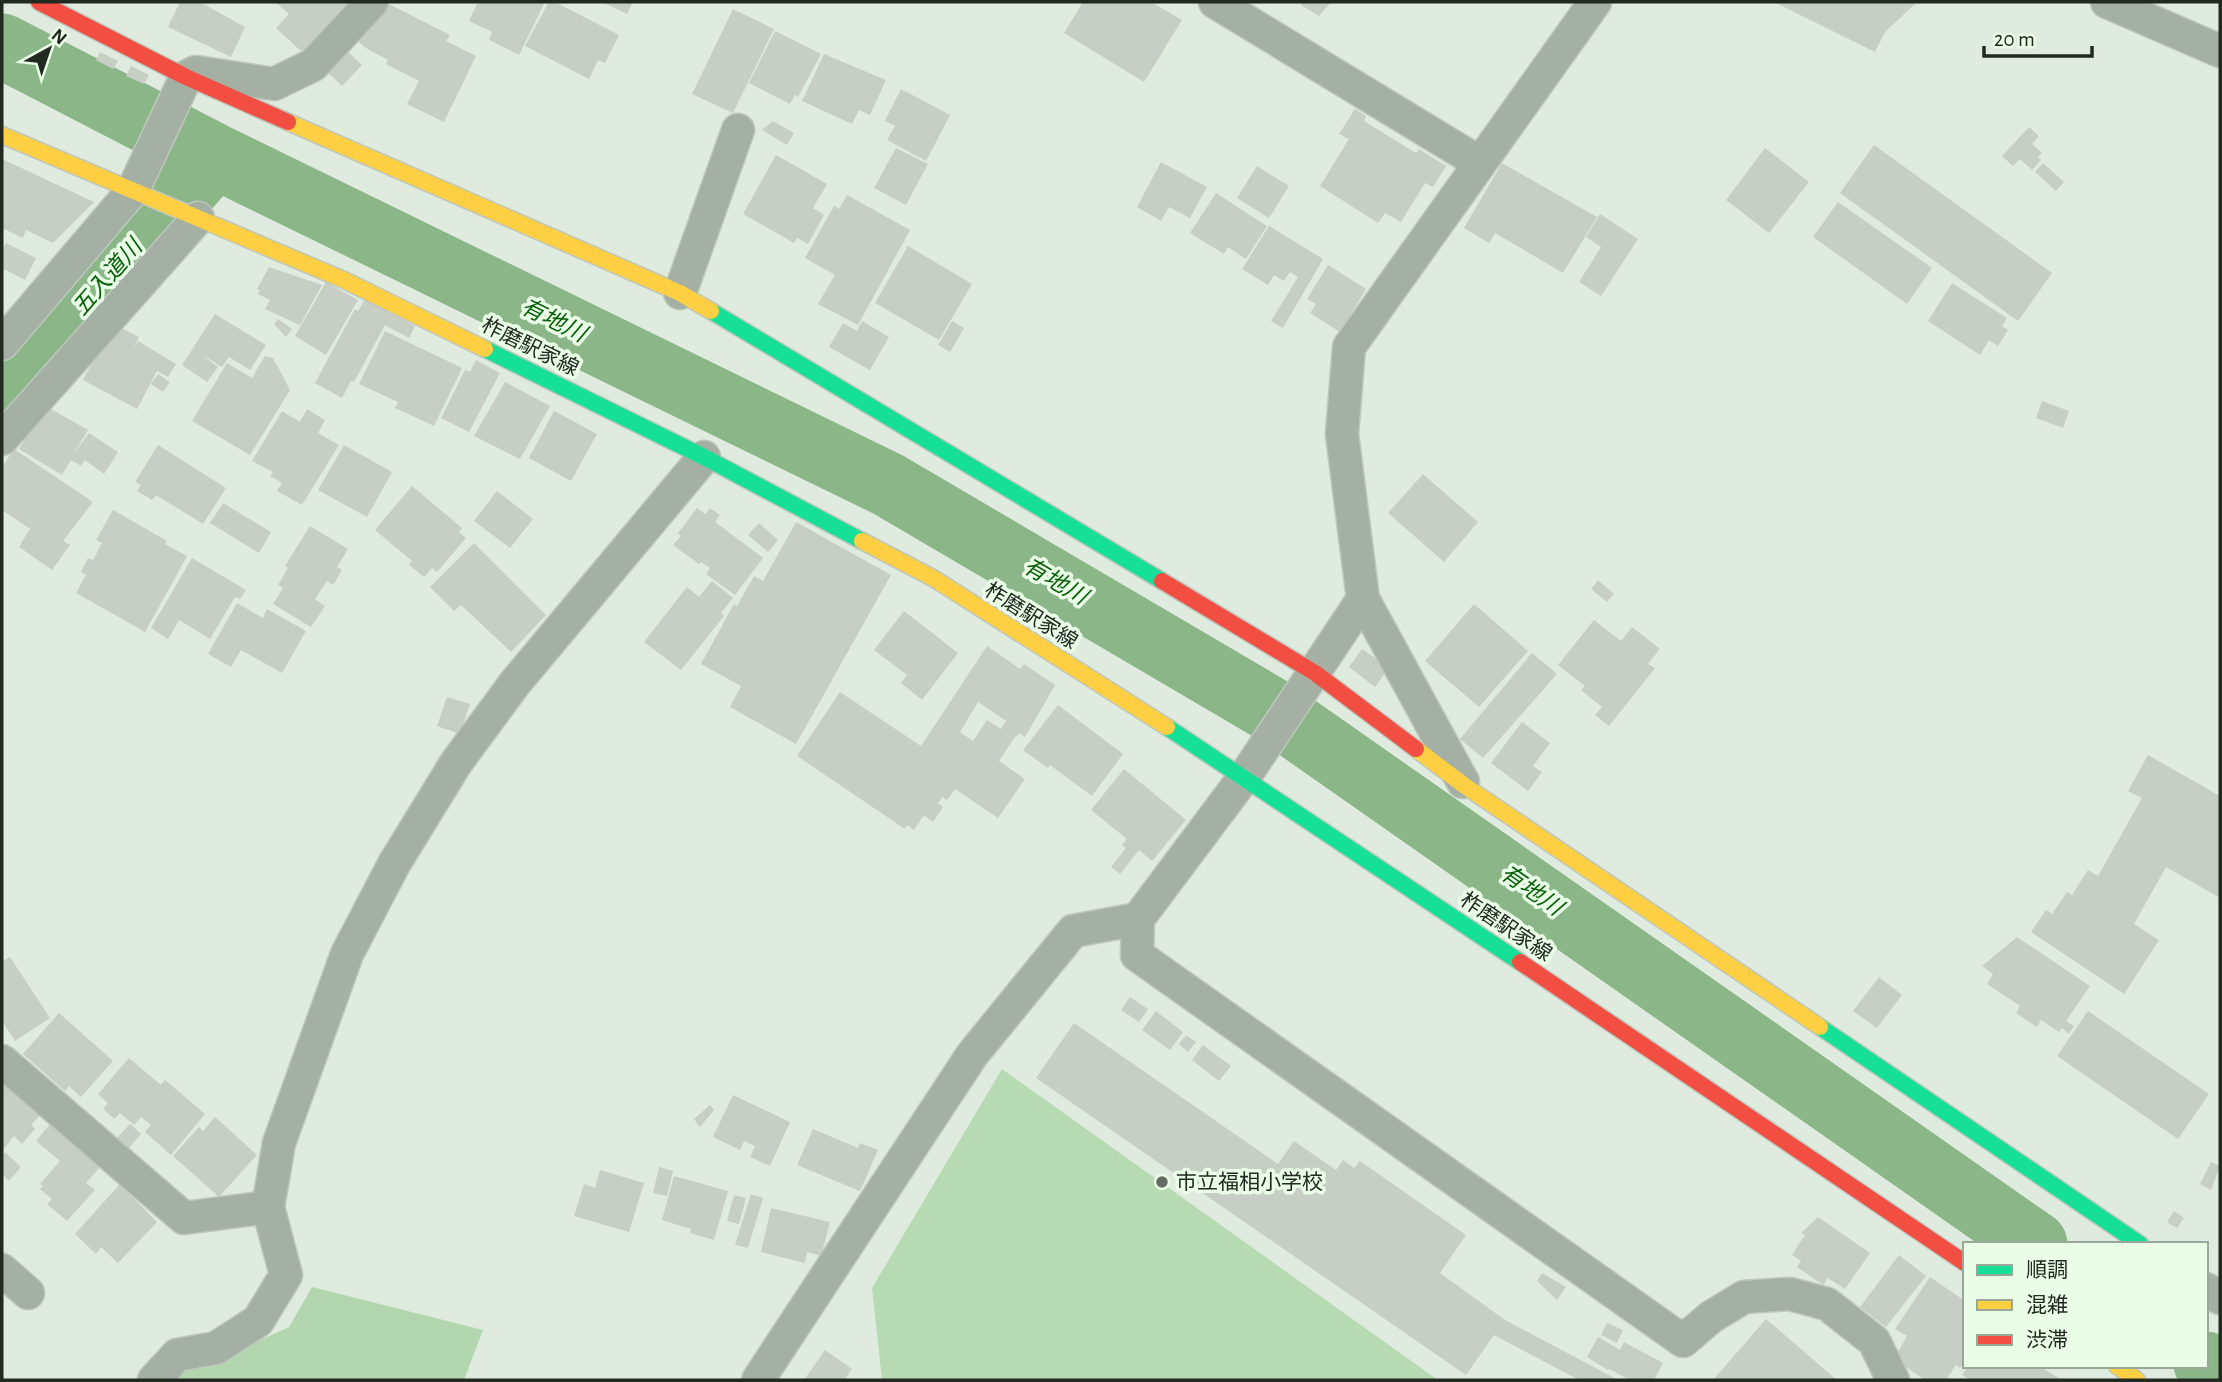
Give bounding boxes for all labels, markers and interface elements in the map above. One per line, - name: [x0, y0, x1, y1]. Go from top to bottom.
- north arrow: [14, 14, 84, 84]
- scale bar: [1984, 14, 2092, 58]
- text: N: [48, 26, 70, 49]
- text: 20 m: [1994, 29, 2035, 50]
- water label: 五入道川: [68, 232, 149, 320]
- water label: 有地川: [517, 294, 593, 348]
- street label: 柞磨駅家線: [478, 314, 582, 379]
- water label: 有地川: [1019, 553, 1094, 611]
- street label: 柞磨駅家線: [981, 578, 1082, 653]
- water label: 有地川: [1496, 860, 1569, 922]
- street label: 柞磨駅家線: [1457, 888, 1556, 965]
- place label: 市立福相小学校: [1176, 1171, 1323, 1193]
- marker: 市立福相小学校: [1154, 1174, 1170, 1190]
- legend: [1963, 1242, 2208, 1368]
- text: 順調: [2026, 1259, 2068, 1281]
- text: 混雑: [2026, 1294, 2068, 1316]
- text: 渋滞: [2026, 1329, 2068, 1351]

